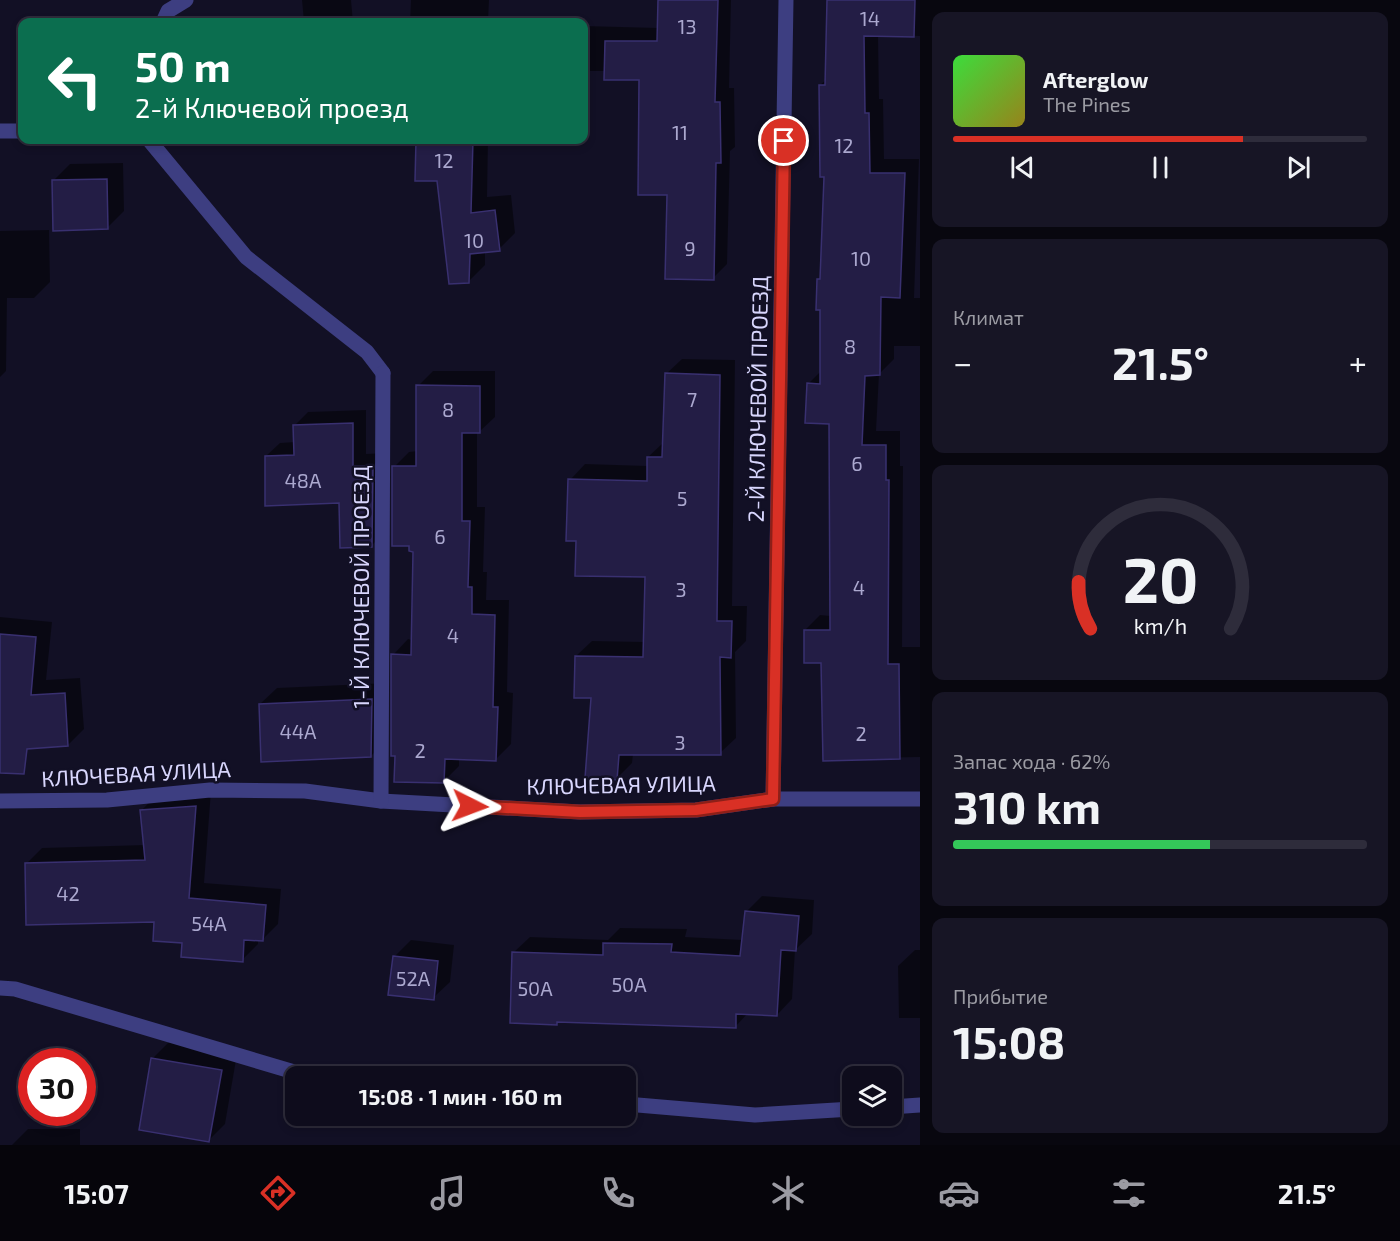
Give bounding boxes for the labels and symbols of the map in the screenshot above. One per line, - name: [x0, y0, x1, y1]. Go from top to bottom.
- house number: 14: [860, 6, 880, 30]
- house number: 13: [677, 14, 697, 38]
- pin: [758, 115, 809, 166]
- house number: 11: [672, 120, 688, 144]
- house number: 12: [834, 133, 854, 157]
- house number: 12: [434, 148, 454, 172]
- house number: 10: [464, 228, 484, 252]
- house number: 9: [684, 236, 696, 260]
- house number: 10: [851, 246, 871, 270]
- street label: 2-Й КЛЮЧЕВОЙ ПРОЕЗД: [742, 275, 772, 523]
- house number: 8: [844, 334, 856, 358]
- house number: 7: [687, 387, 697, 411]
- house number: 8: [442, 397, 454, 421]
- house number: 6: [851, 451, 863, 475]
- street label: 1-Й КЛЮЧЕВОЙ ПРОЕЗД: [347, 465, 373, 709]
- house number: 48А: [285, 468, 322, 492]
- house number: 5: [677, 486, 687, 510]
- house number: 6: [434, 524, 446, 548]
- house number: 4: [853, 575, 865, 599]
- house number: 3: [675, 577, 687, 601]
- house number: 4: [447, 623, 459, 647]
- house number: 44А: [279, 719, 317, 743]
- house number: 2: [855, 721, 867, 745]
- house number: 3: [674, 730, 686, 754]
- house number: 2: [414, 738, 426, 762]
- street label: КЛЮЧЕВАЯ УЛИЦА: [41, 755, 232, 791]
- street label: КЛЮЧЕВАЯ УЛИЦА: [526, 769, 716, 799]
- position arrow: [438, 774, 502, 838]
- house number: 42: [56, 881, 80, 905]
- house number: 54А: [191, 911, 227, 935]
- house number: 52А: [396, 966, 431, 990]
- house number: 50А: [611, 972, 647, 996]
- house number: 50А: [517, 976, 553, 1000]
- speed limit sign: 30: [18, 1048, 96, 1126]

